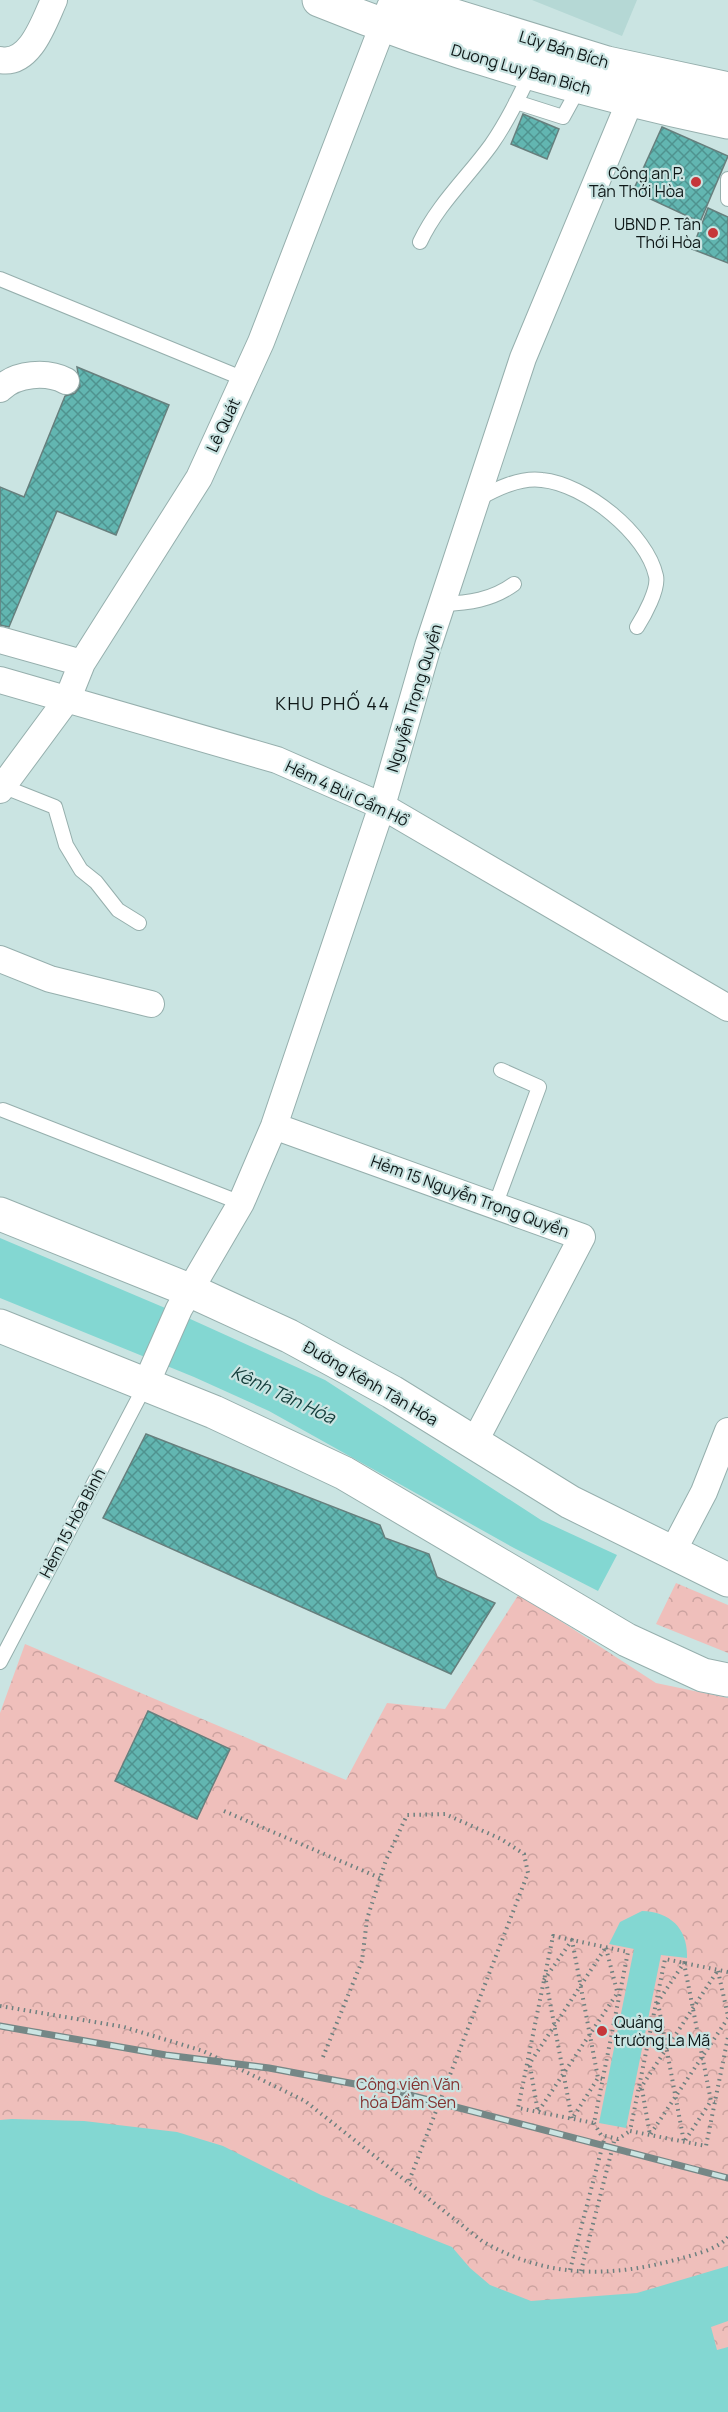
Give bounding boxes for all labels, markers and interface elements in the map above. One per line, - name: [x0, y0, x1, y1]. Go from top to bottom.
- street label: Lũy Bán Bích: [516, 25, 612, 73]
- street label: Duong Luy Ban Bich: [449, 39, 593, 99]
- place label: Công an P. Tân Thới Hòa: [589, 162, 684, 202]
- marker: Công an P. Tân Thới Hòa: [689, 175, 703, 189]
- place label: UBND P. Tân Thới Hòa: [614, 213, 701, 253]
- marker: UBND P. Tân Thới Hòa: [706, 226, 720, 240]
- street label: Lê Quát: [201, 394, 245, 456]
- street label: Nguyễn Trọng Quyền: [381, 621, 447, 775]
- district label: KHU PHỐ 44: [275, 690, 391, 715]
- street label: Hẻm 4 Bùi Cầm Hổ: [282, 755, 413, 831]
- street label: Hẻm 15 Nguyễn Trọng Quyền: [368, 1150, 572, 1242]
- street label: Đường Kênh Tân Hóa: [300, 1336, 442, 1430]
- water label: Kênh Tân Hóa: [228, 1360, 340, 1429]
- street label: Hẻm 15 Hòa Bình: [34, 1464, 110, 1582]
- place label: Quảng trường La Mã: [614, 2011, 710, 2051]
- marker: Quảng trường La Mã: [595, 2024, 609, 2038]
- park label: Công viên Văn hóa Đầm Sen: [356, 2073, 460, 2113]

